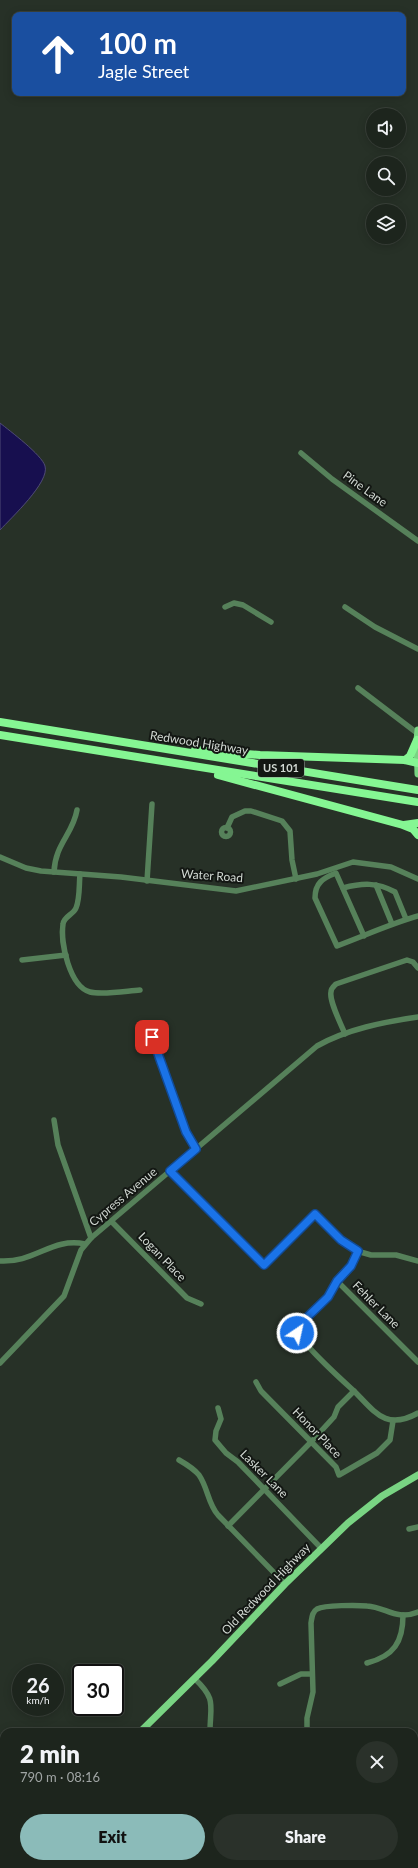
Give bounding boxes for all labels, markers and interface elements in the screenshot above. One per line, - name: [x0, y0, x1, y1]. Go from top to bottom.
- text: 100 m: [98, 26, 177, 60]
- icon: ahead: [32, 28, 84, 80]
- text: Jagle Street: [98, 60, 189, 82]
- map controls: [366, 108, 406, 244]
- button: sound: [366, 108, 406, 148]
- button: search: [366, 156, 406, 196]
- button: layers: [366, 204, 406, 244]
- street label: Pine Lane: [340, 467, 390, 510]
- street label: Redwood Highway: [149, 727, 250, 758]
- road number: US 101: [258, 759, 304, 777]
- street label: Water Road: [181, 866, 244, 885]
- pin: [135, 1020, 169, 1054]
- icon: arrive: [141, 1026, 163, 1048]
- street label: Cypress Avenue: [86, 1164, 160, 1229]
- street label: Logan Place: [135, 1229, 189, 1284]
- street label: Fehler Lane: [350, 1278, 403, 1331]
- position arrow: [276, 1312, 318, 1354]
- street label: Honor Place: [290, 1404, 345, 1461]
- street label: Lasker Lane: [237, 1447, 291, 1501]
- street label: Old Redwood Highway: [218, 1539, 314, 1637]
- speed limit sign: 30: [72, 1664, 124, 1716]
- text: 26: [26, 1673, 50, 1697]
- text: km/h: [26, 1694, 50, 1706]
- text: 2 min: [20, 1739, 80, 1768]
- button: close: [356, 1741, 398, 1783]
- text: 790 m · 08:16: [20, 1769, 100, 1785]
- button: Exit: [20, 1814, 205, 1860]
- button: Share: [213, 1814, 398, 1860]

